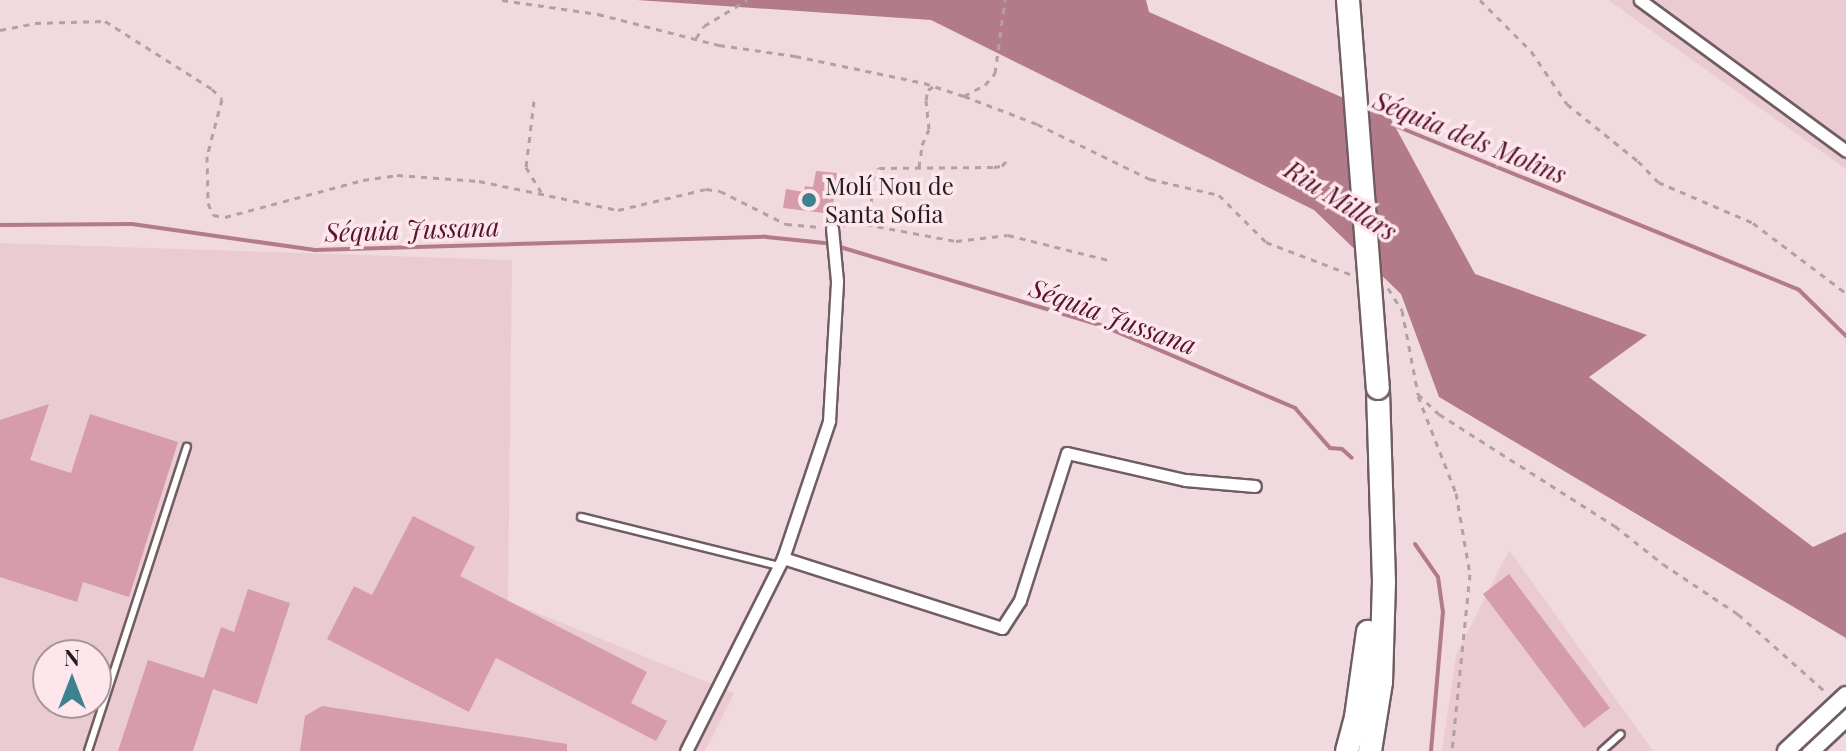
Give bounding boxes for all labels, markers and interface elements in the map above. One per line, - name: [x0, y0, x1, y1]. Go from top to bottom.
- water label: Séquia dels Molins: [1369, 84, 1571, 190]
- water label: Riu Millars: [1279, 153, 1403, 247]
- place label: Molí Nou de Santa Sofia: [825, 172, 954, 228]
- marker: Molí Nou de Santa Sofia: [800, 191, 818, 209]
- water label: Séquia Jussana: [324, 210, 500, 248]
- water label: Séquia Jussana: [1025, 271, 1201, 361]
- north arrow: [32, 639, 112, 719]
- text: N: [64, 642, 80, 672]

